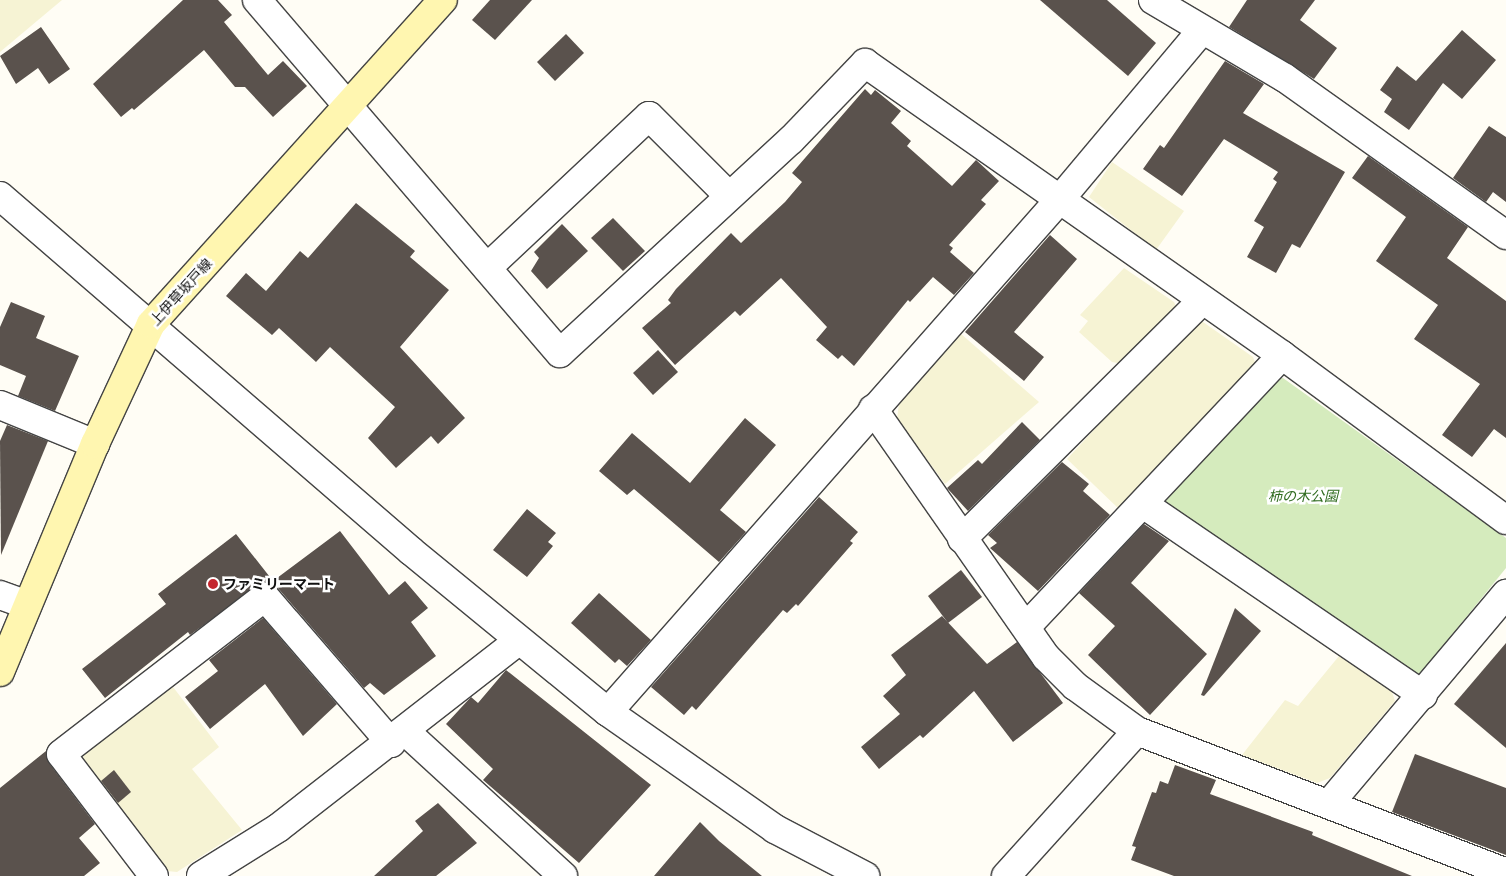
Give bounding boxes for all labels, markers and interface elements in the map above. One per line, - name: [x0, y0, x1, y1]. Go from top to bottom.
- street label: 上伊草坂戸線: [147, 255, 215, 329]
- park label: 柿の木公園: [1268, 488, 1338, 504]
- place label: ファミリーマート: [223, 576, 335, 592]
- marker: ファミリーマート: [207, 578, 219, 590]

